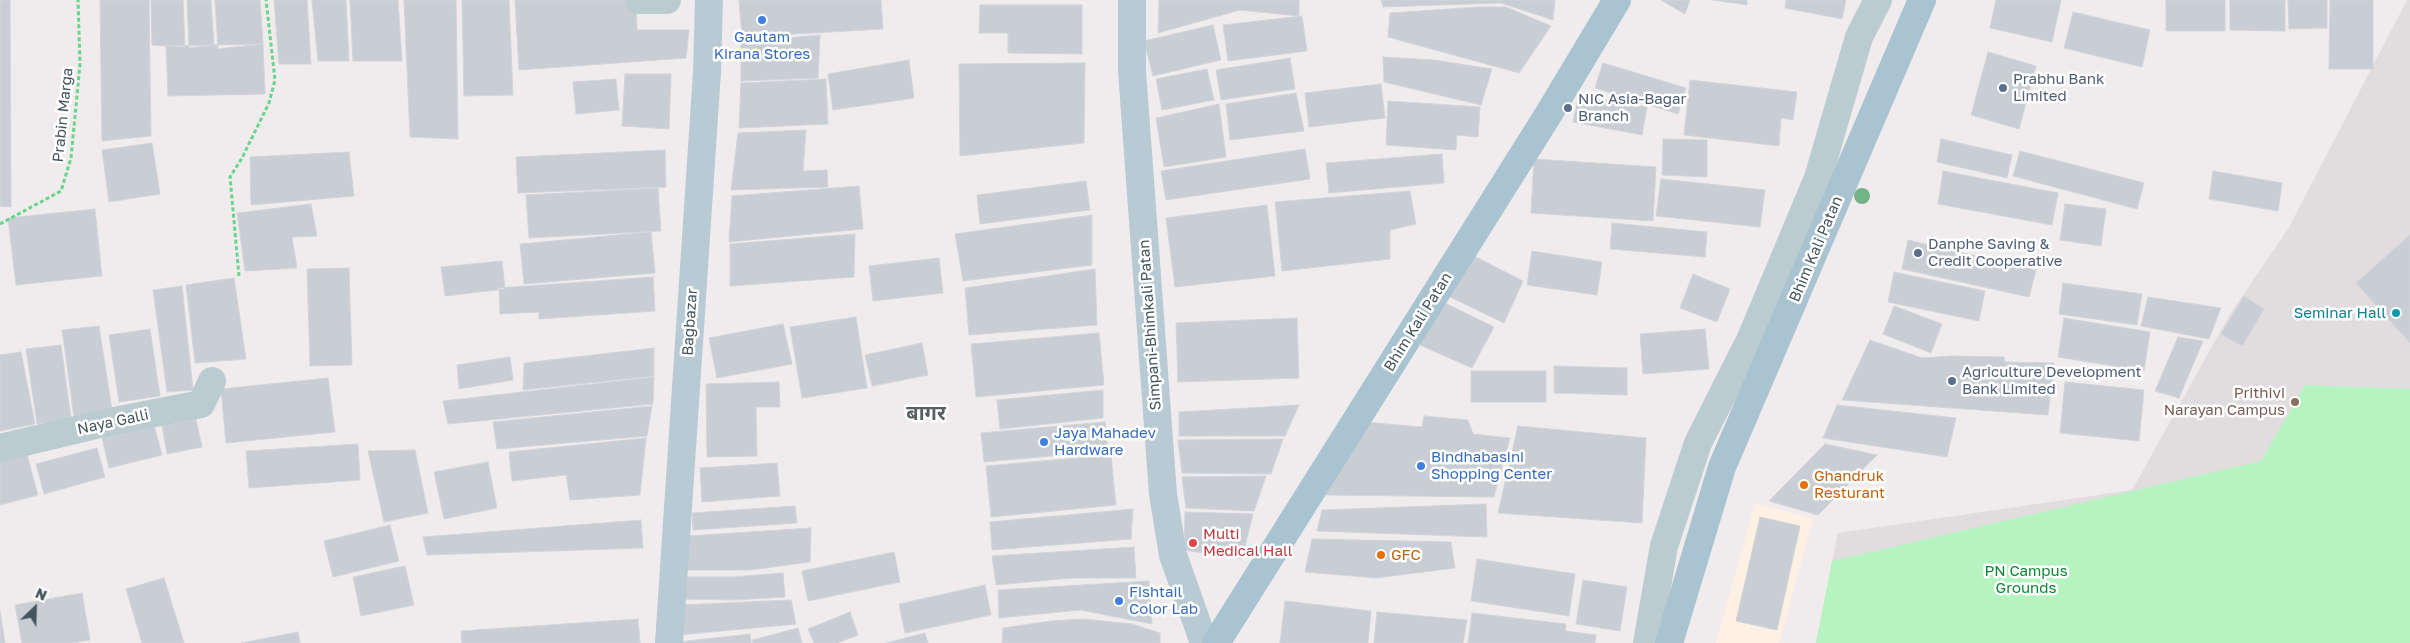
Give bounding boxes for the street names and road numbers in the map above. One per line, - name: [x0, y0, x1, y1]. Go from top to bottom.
- street label: Prabin Marga: [49, 67, 77, 163]
- street label: Bhim Kali Patan: [1786, 193, 1846, 305]
- street label: Simpani-Bhimkali Patan: [1135, 239, 1165, 411]
- street label: Bhim Kali Patan: [1380, 269, 1456, 375]
- street label: Bagbazar: [679, 288, 701, 356]
- street label: Naya Galli: [76, 406, 150, 438]

